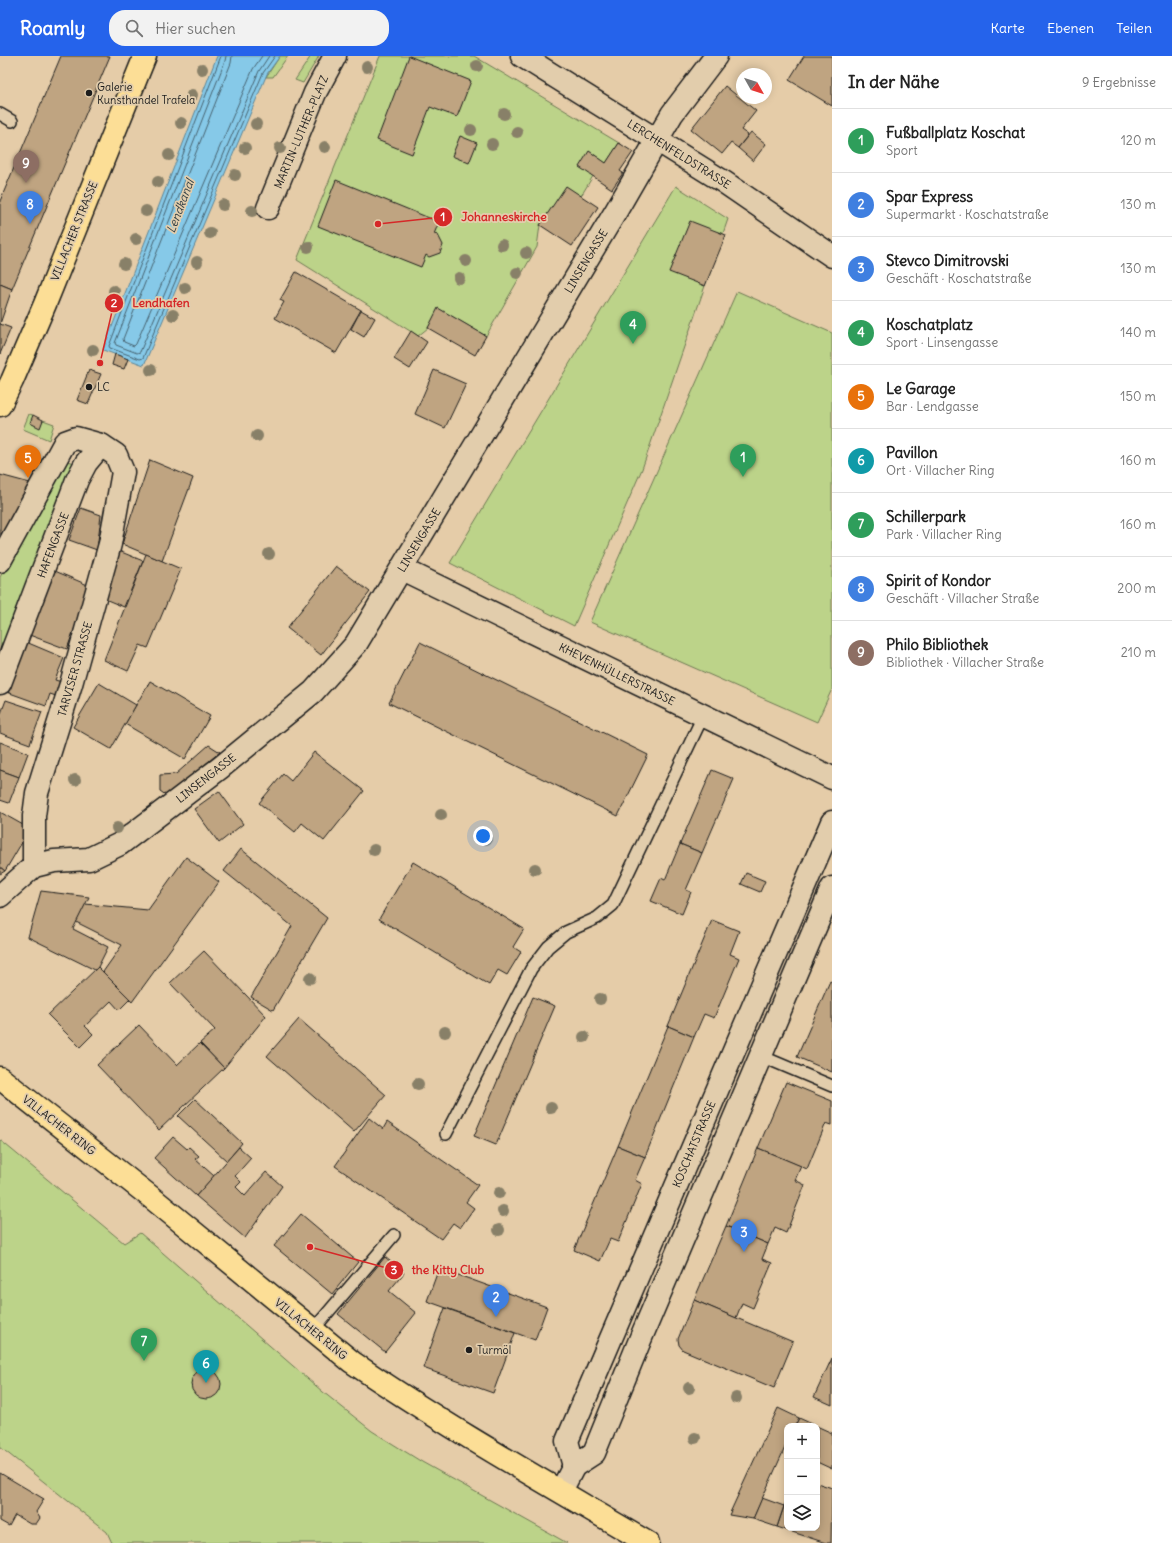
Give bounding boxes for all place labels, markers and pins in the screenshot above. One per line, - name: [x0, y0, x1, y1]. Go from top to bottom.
- place label: Galerie Kunsthandel Trafela: [97, 80, 195, 107]
- marker: Galerie Kunsthandel Trafela: [84, 88, 94, 98]
- pin: 9: [13, 150, 39, 183]
- pin: 8: [17, 191, 43, 224]
- callout: Johanneskirche: [433, 205, 554, 229]
- callout: Lendhafen: [104, 291, 198, 315]
- pin: 4: [620, 311, 646, 344]
- place label: LC: [97, 380, 110, 394]
- marker: LC: [84, 382, 94, 392]
- pin: 1: [730, 444, 756, 477]
- pin: 5: [15, 445, 41, 478]
- pin: 3: [731, 1219, 757, 1252]
- callout: the Kitty Club: [384, 1258, 493, 1282]
- pin: 2: [483, 1284, 509, 1317]
- pin: 7: [131, 1328, 157, 1361]
- place label: Turmöl: [477, 1343, 511, 1357]
- marker: Turmöl: [464, 1345, 474, 1355]
- pin: 6: [193, 1350, 219, 1383]

